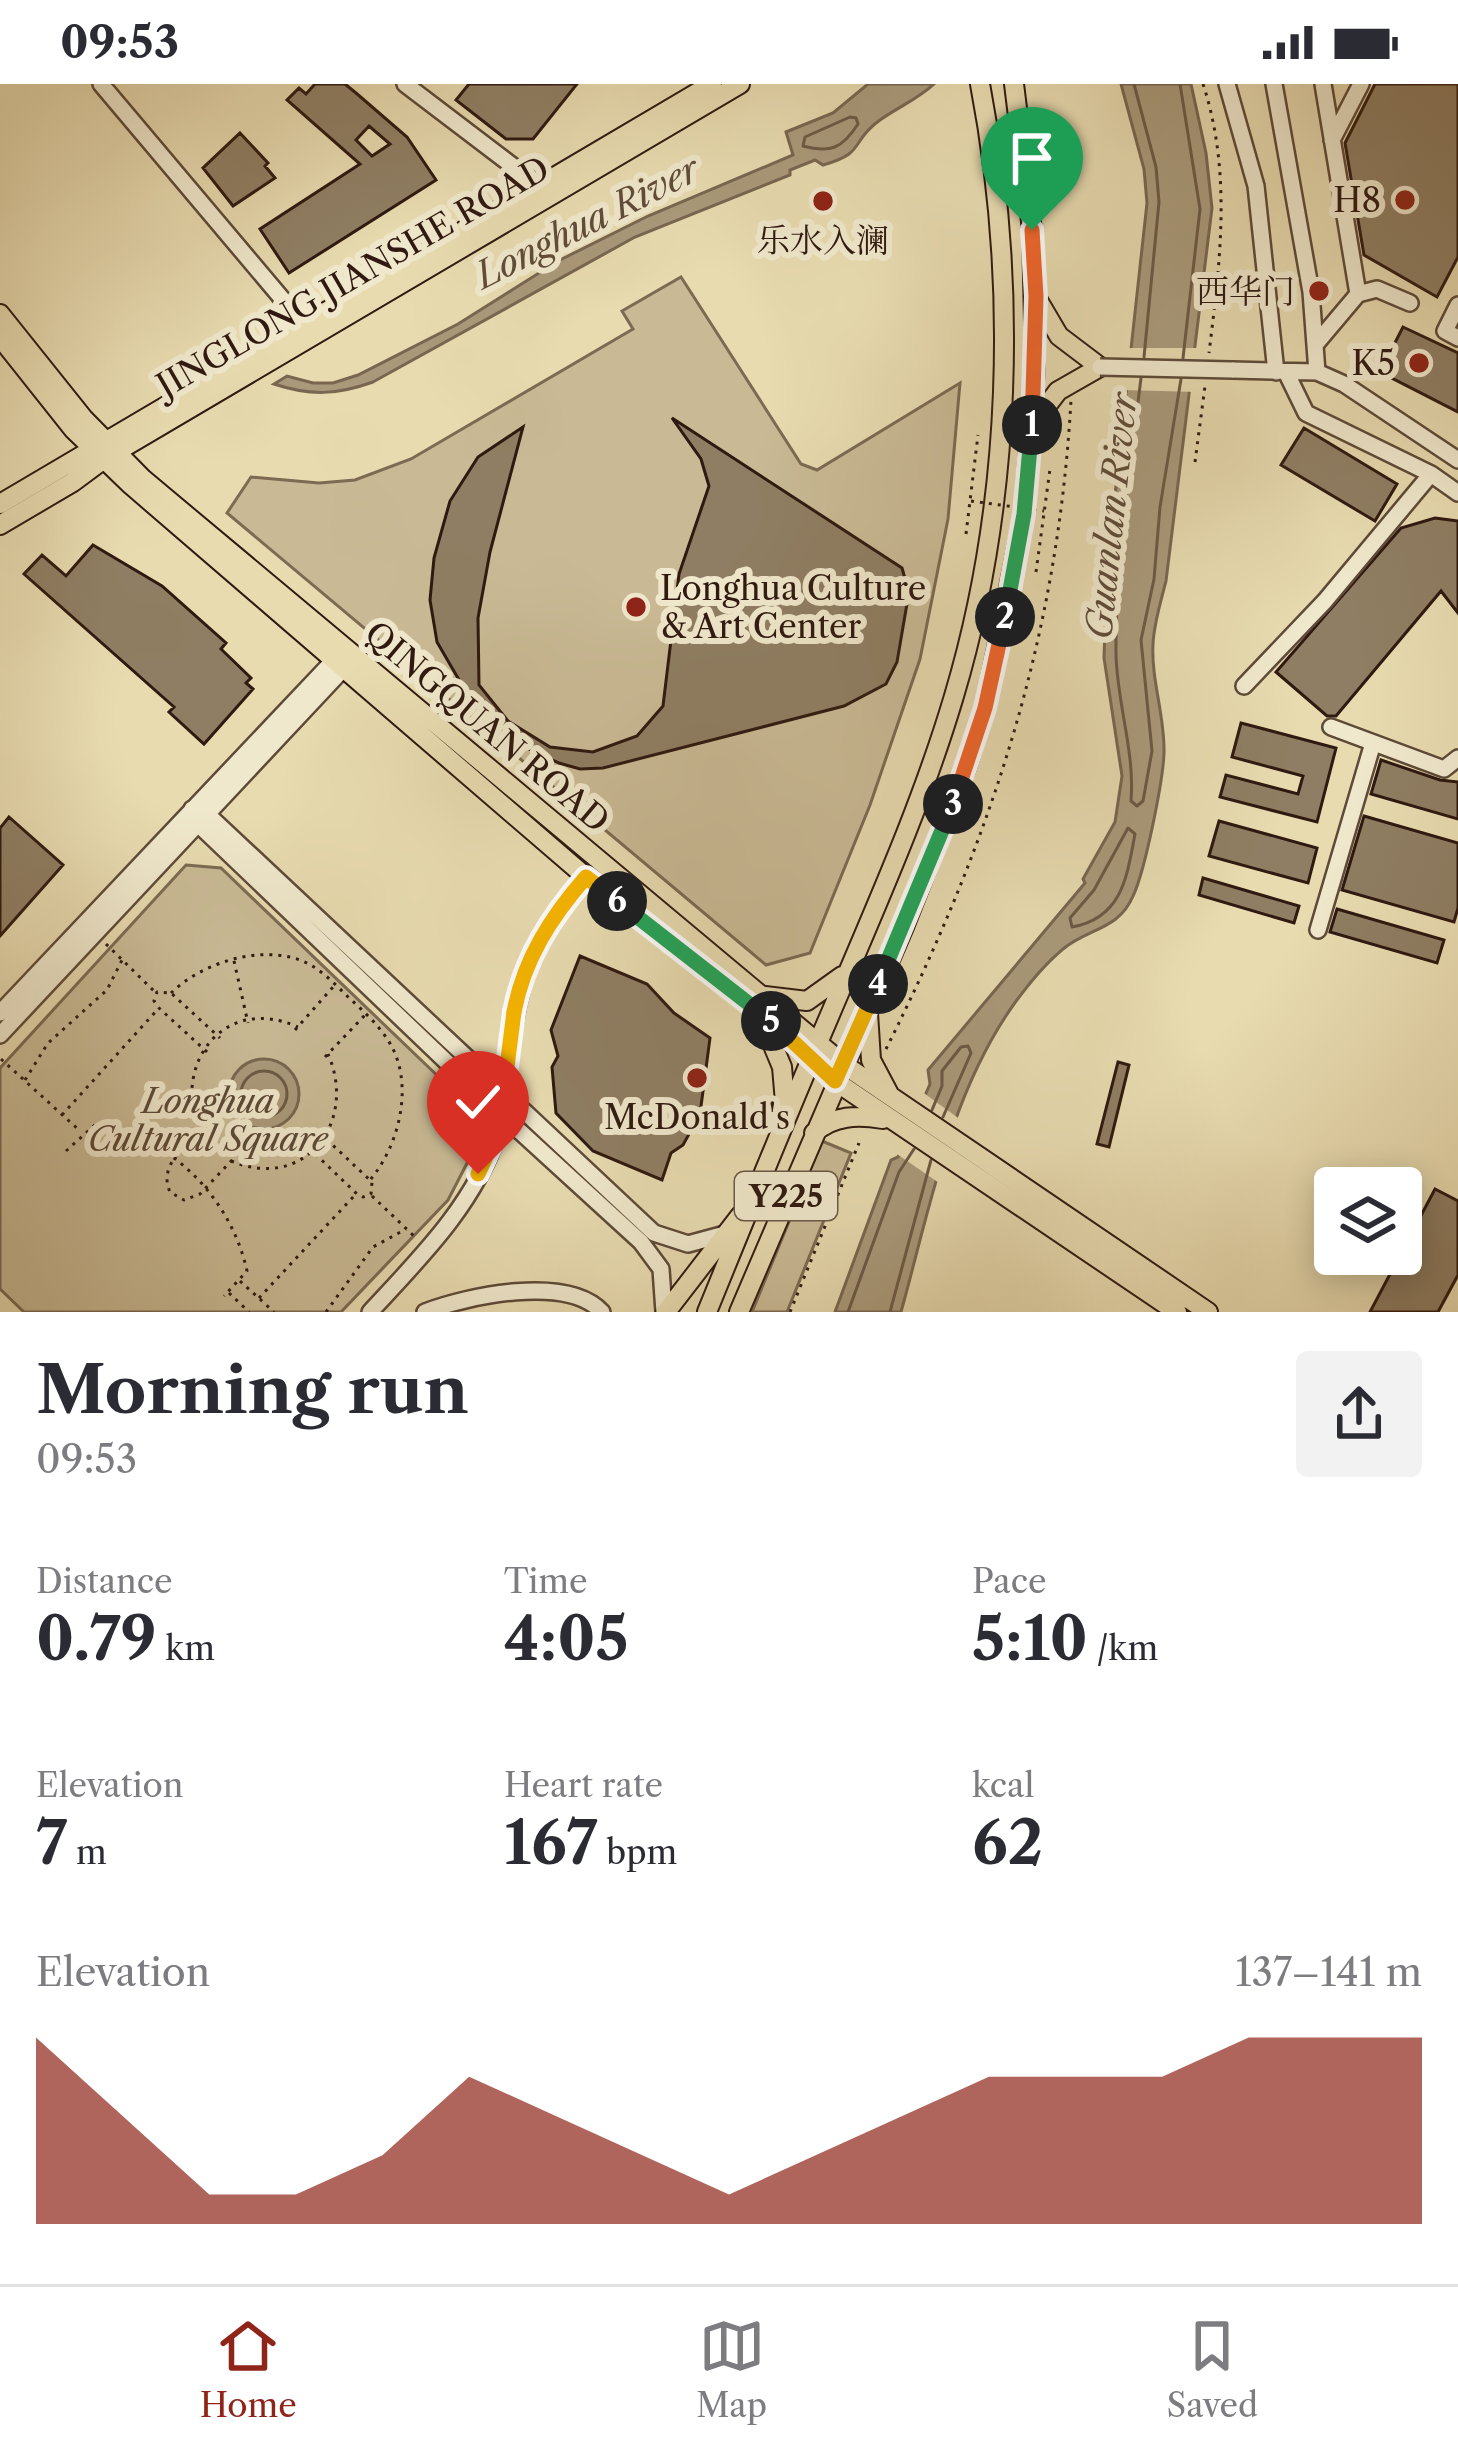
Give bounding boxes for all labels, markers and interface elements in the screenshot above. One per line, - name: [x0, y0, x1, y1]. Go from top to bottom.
- text: 09:53: [60, 14, 179, 70]
- pin: [981, 107, 1083, 230]
- icon: arrive: [999, 125, 1065, 191]
- water label: Longhua River: [465, 146, 709, 299]
- street label: JINGLONG JIANSHE ROAD: [145, 148, 556, 409]
- place label: H8: [1333, 180, 1381, 221]
- marker: H8: [1392, 187, 1418, 213]
- marker: 乐水入澜: [810, 188, 836, 214]
- place label: 乐水入澜: [757, 220, 889, 261]
- place label: 西华门: [1196, 271, 1295, 312]
- marker: 西华门: [1306, 278, 1332, 304]
- place label: K5: [1351, 343, 1395, 384]
- marker: K5: [1406, 350, 1432, 376]
- water label: Guanlan River: [1076, 388, 1146, 641]
- pin: 1: [1002, 395, 1062, 455]
- text: 1: [1025, 404, 1039, 445]
- place label: Longhua Culture & Art Center: [660, 568, 926, 647]
- pin: 2: [975, 587, 1035, 647]
- marker: Longhua Culture & Art Center: [623, 594, 649, 620]
- text: 2: [995, 596, 1015, 637]
- street label: QINGQUAN ROAD: [356, 613, 618, 841]
- pin: 3: [923, 774, 983, 834]
- text: 3: [944, 783, 962, 824]
- pin: 6: [587, 871, 647, 931]
- text: 6: [607, 880, 627, 921]
- pin: 4: [848, 954, 908, 1014]
- text: 4: [868, 963, 888, 1004]
- pin: 5: [741, 991, 801, 1051]
- text: 5: [762, 1000, 780, 1041]
- pin: [427, 1051, 529, 1174]
- marker: McDonald's: [684, 1065, 710, 1091]
- icon: check: [445, 1069, 511, 1135]
- park label: Longhua Cultural Square: [88, 1081, 329, 1160]
- place label: McDonald's: [604, 1097, 790, 1138]
- map controls: [1314, 1167, 1422, 1275]
- button: layers: [1314, 1167, 1422, 1275]
- road number: Y225: [735, 1172, 837, 1220]
- text: Morning run: [36, 1349, 469, 1430]
- button: share: [1296, 1351, 1422, 1477]
- text: 09:53: [36, 1435, 137, 1483]
- text: Distance: [36, 1561, 173, 1602]
- text: Time: [504, 1561, 587, 1602]
- text: Pace: [972, 1561, 1047, 1602]
- text: 0.79: [36, 1602, 156, 1676]
- text: 4:05: [504, 1602, 629, 1676]
- text: 5:10: [972, 1602, 1088, 1676]
- text: km: [156, 1628, 215, 1669]
- text: /km: [1088, 1628, 1158, 1669]
- text: Elevation: [36, 1765, 183, 1806]
- text: Heart rate: [504, 1765, 663, 1806]
- text: kcal: [972, 1765, 1034, 1806]
- text: 7: [36, 1806, 67, 1880]
- text: 167: [504, 1806, 597, 1880]
- text: 62: [972, 1806, 1043, 1880]
- text: m: [67, 1832, 107, 1873]
- text: bpm: [597, 1832, 677, 1873]
- text: Elevation: [36, 1948, 210, 1996]
- text: 137–141 m: [1235, 1948, 1422, 1996]
- tab: Home: [200, 2313, 297, 2426]
- tab: Map: [696, 2313, 767, 2426]
- tab: Saved: [1167, 2313, 1258, 2426]

